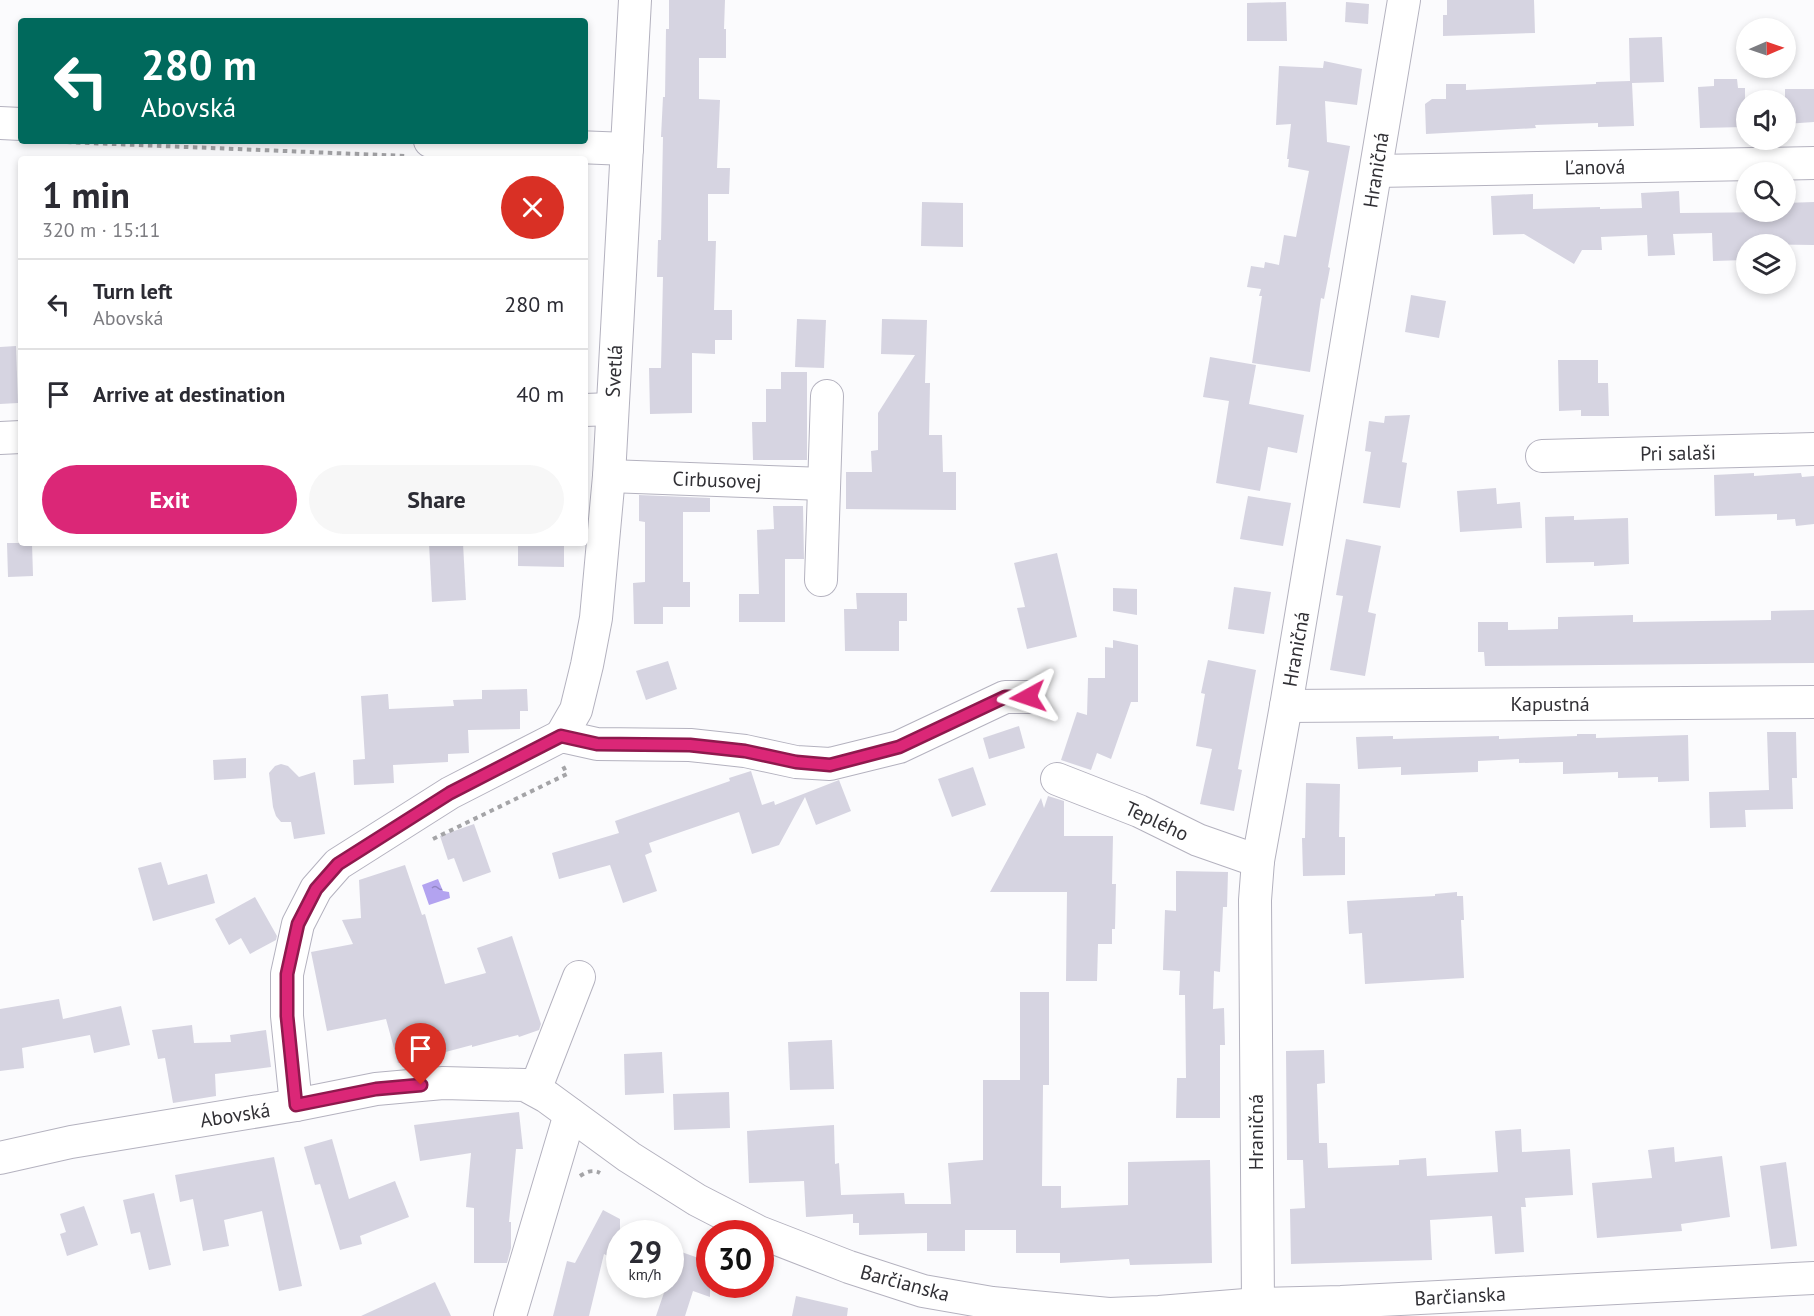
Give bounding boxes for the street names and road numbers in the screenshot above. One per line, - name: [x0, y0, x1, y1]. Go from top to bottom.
- street label: Hraničná: [1357, 130, 1395, 210]
- street label: Ľanová: [1564, 153, 1626, 181]
- street label: Svetlá: [600, 344, 628, 398]
- street label: Pri salaši: [1640, 439, 1716, 467]
- street label: Cirbusovej: [672, 465, 762, 495]
- street label: Hraničná: [1277, 609, 1315, 689]
- street label: Kapustná: [1510, 691, 1590, 717]
- street label: Teplého: [1121, 795, 1193, 847]
- street label: Hraničná: [1243, 1094, 1269, 1170]
- street label: Abovská: [198, 1097, 272, 1133]
- street label: Barčianska: [857, 1259, 953, 1307]
- street label: Barčianska: [1414, 1281, 1506, 1311]

